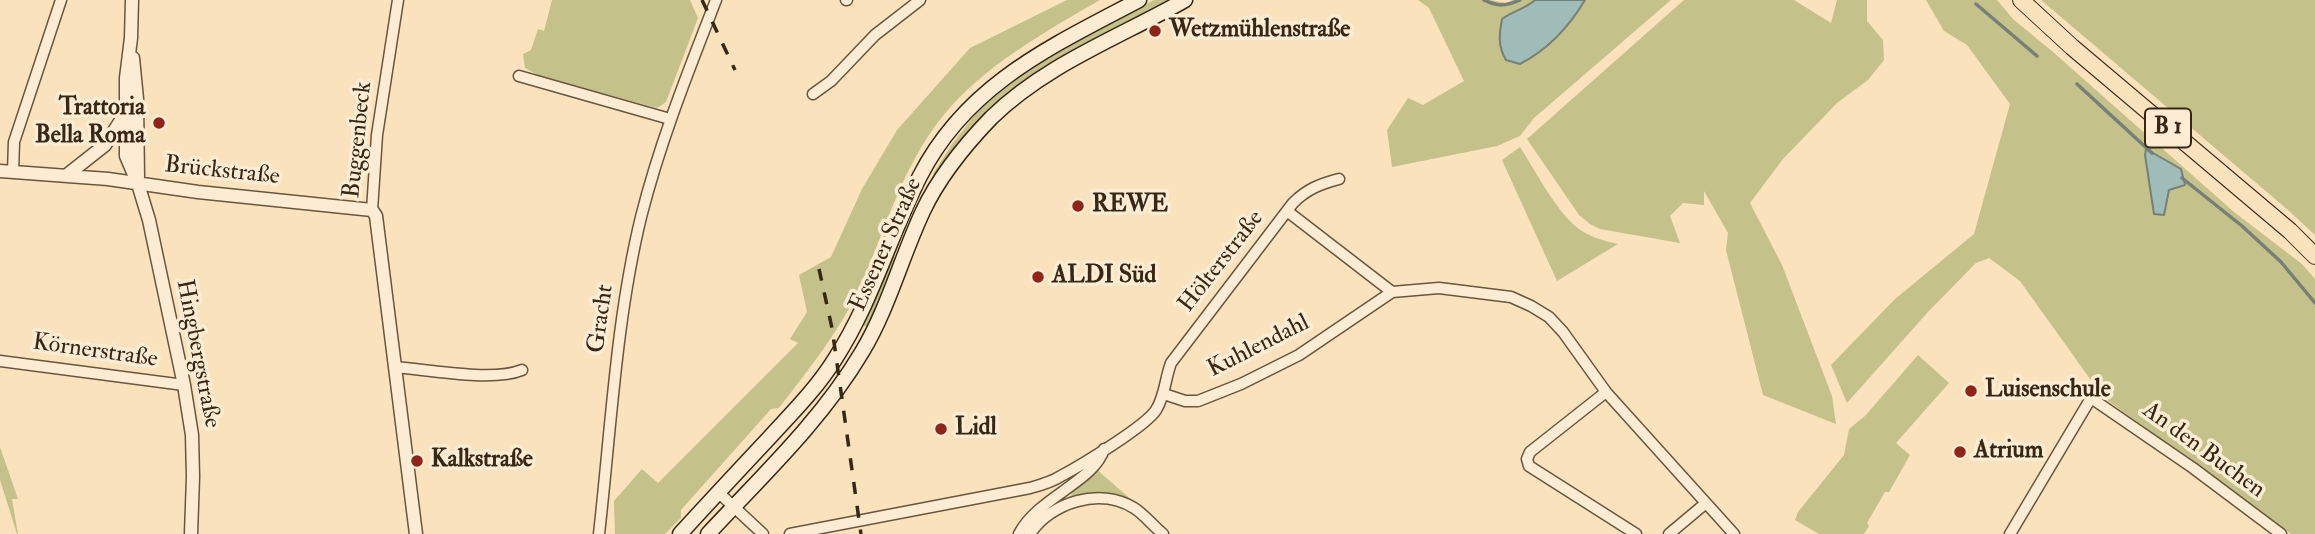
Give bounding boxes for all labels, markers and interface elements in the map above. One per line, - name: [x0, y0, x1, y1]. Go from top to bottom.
- place label: Wetzmühlenstraße: [1169, 17, 1350, 45]
- marker: Wetzmühlenstraße: [1147, 23, 1163, 39]
- street label: Buggenbeck: [339, 80, 379, 200]
- place label: Trattoria Bella Roma: [35, 95, 145, 151]
- road number: B 1: [2145, 108, 2191, 148]
- marker: Trattoria Bella Roma: [151, 115, 167, 131]
- street label: Brückstraße: [163, 152, 281, 192]
- street label: Essener Straße: [845, 174, 929, 316]
- place label: REWE: [1092, 192, 1168, 220]
- marker: REWE: [1070, 198, 1086, 214]
- street label: Hölterstraße: [1173, 205, 1271, 319]
- place label: ALDI Süd: [1052, 263, 1156, 291]
- marker: ALDI Süd: [1030, 269, 1046, 285]
- street label: Hingbergstraße: [169, 277, 225, 431]
- street label: Gracht: [583, 283, 621, 355]
- street label: Kuhlendahl: [1203, 309, 1315, 385]
- street label: Körnerstraße: [31, 329, 159, 375]
- place label: Luisenschule: [1985, 377, 2111, 405]
- marker: Luisenschule: [1963, 383, 1979, 399]
- street label: An den Buchen: [2136, 397, 2270, 505]
- place label: Lidl: [955, 415, 997, 443]
- marker: Lidl: [933, 421, 949, 437]
- place label: Atrium: [1974, 438, 2043, 466]
- marker: Atrium: [1952, 444, 1968, 460]
- place label: Kalkstraße: [431, 447, 533, 475]
- marker: Kalkstraße: [409, 453, 425, 469]

